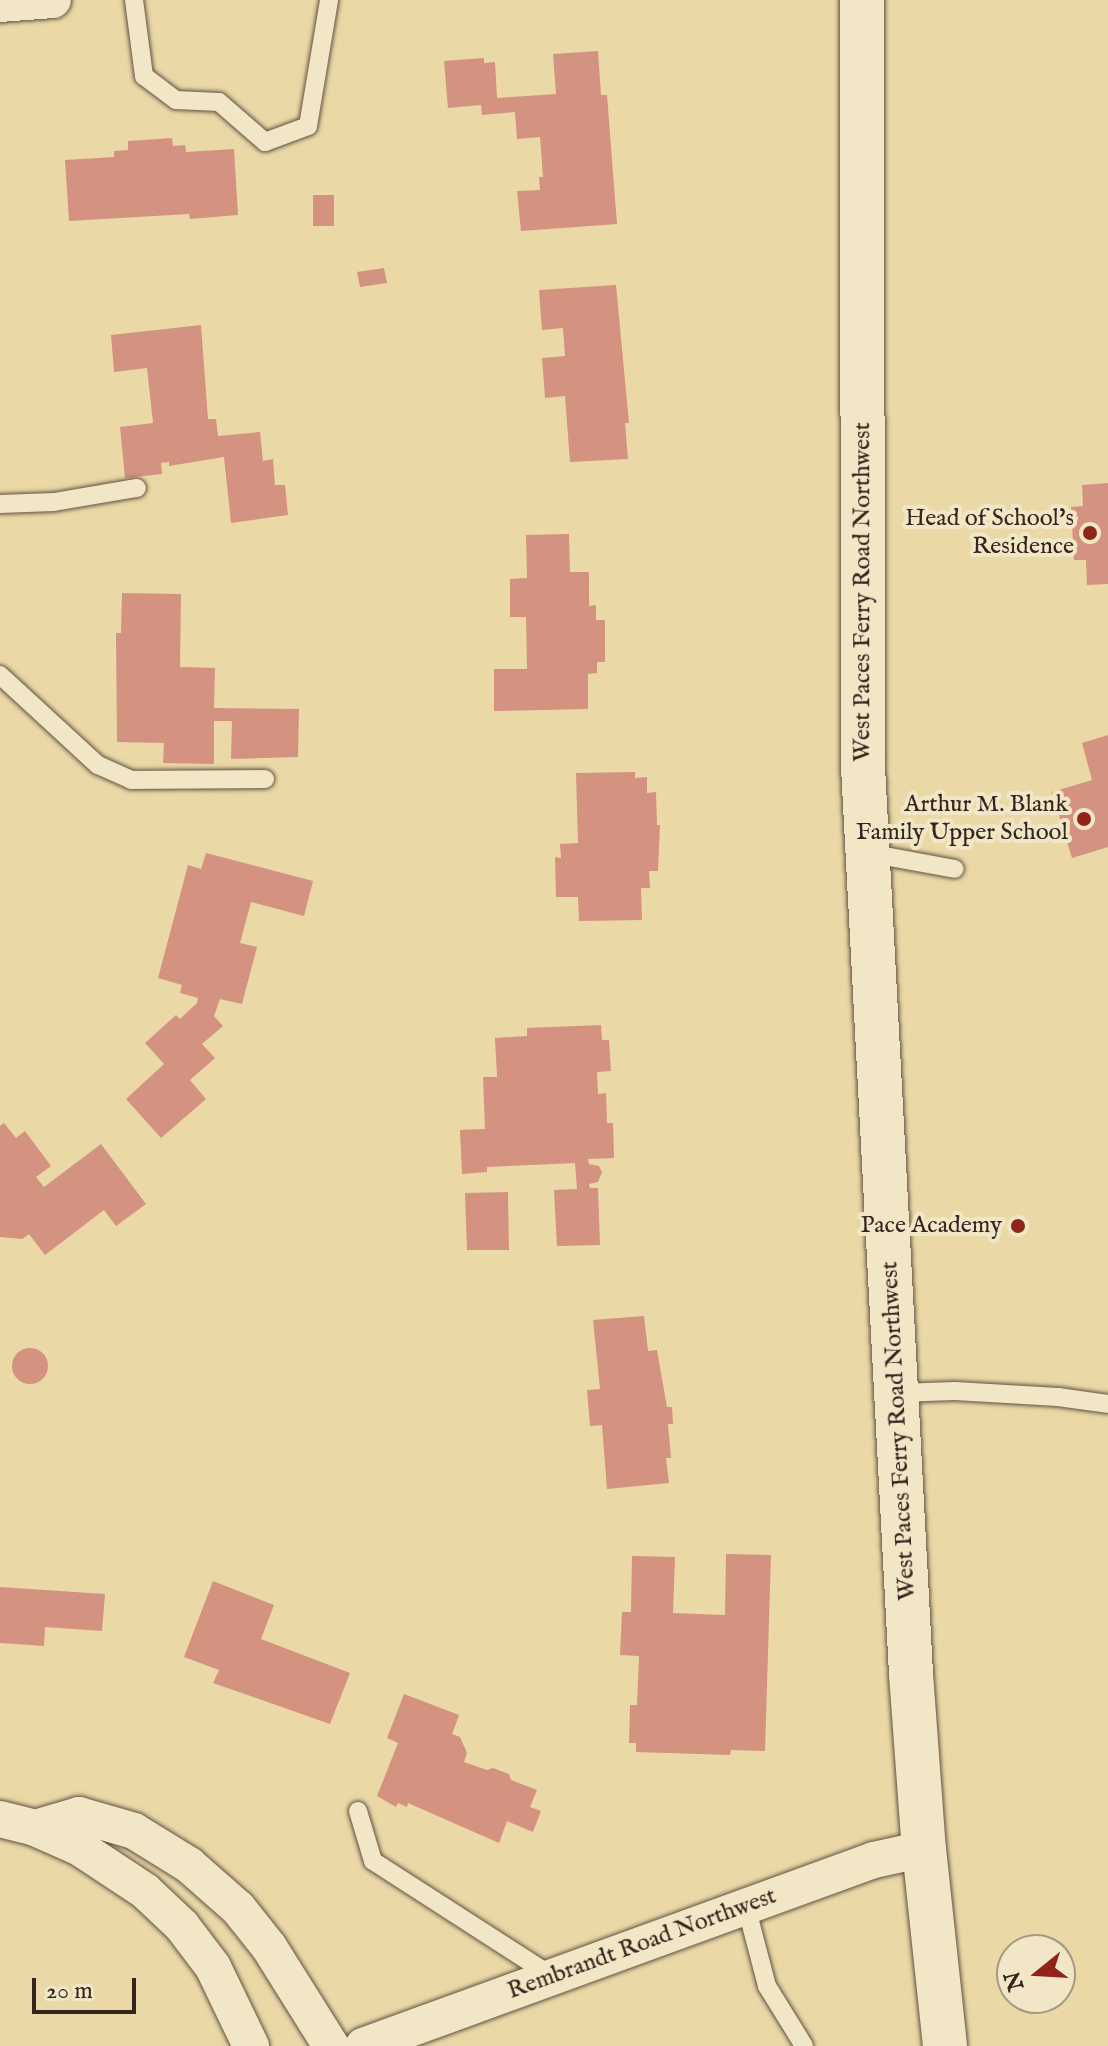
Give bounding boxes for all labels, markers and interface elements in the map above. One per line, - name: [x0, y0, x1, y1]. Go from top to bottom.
- street label: West Paces Ferry Road Northwest: [849, 422, 877, 762]
- place label: Head of School's Residence: [905, 505, 1074, 561]
- marker: Head of School's Residence: [1081, 524, 1099, 542]
- place label: Arthur M. Blank Family Upper School: [856, 791, 1068, 847]
- marker: Arthur M. Blank Family Upper School: [1075, 810, 1093, 828]
- place label: Pace Academy: [860, 1212, 1002, 1240]
- marker: Pace Academy: [1009, 1217, 1027, 1235]
- street label: West Paces Ferry Road Northwest: [876, 1261, 922, 1601]
- street label: Rembrandt Road Northwest: [504, 1882, 780, 2006]
- north arrow: [996, 1934, 1076, 2014]
- scale bar: [36, 1962, 140, 2012]
- text: N: [999, 1967, 1031, 1994]
- text: 20 m: [46, 1976, 93, 2007]

